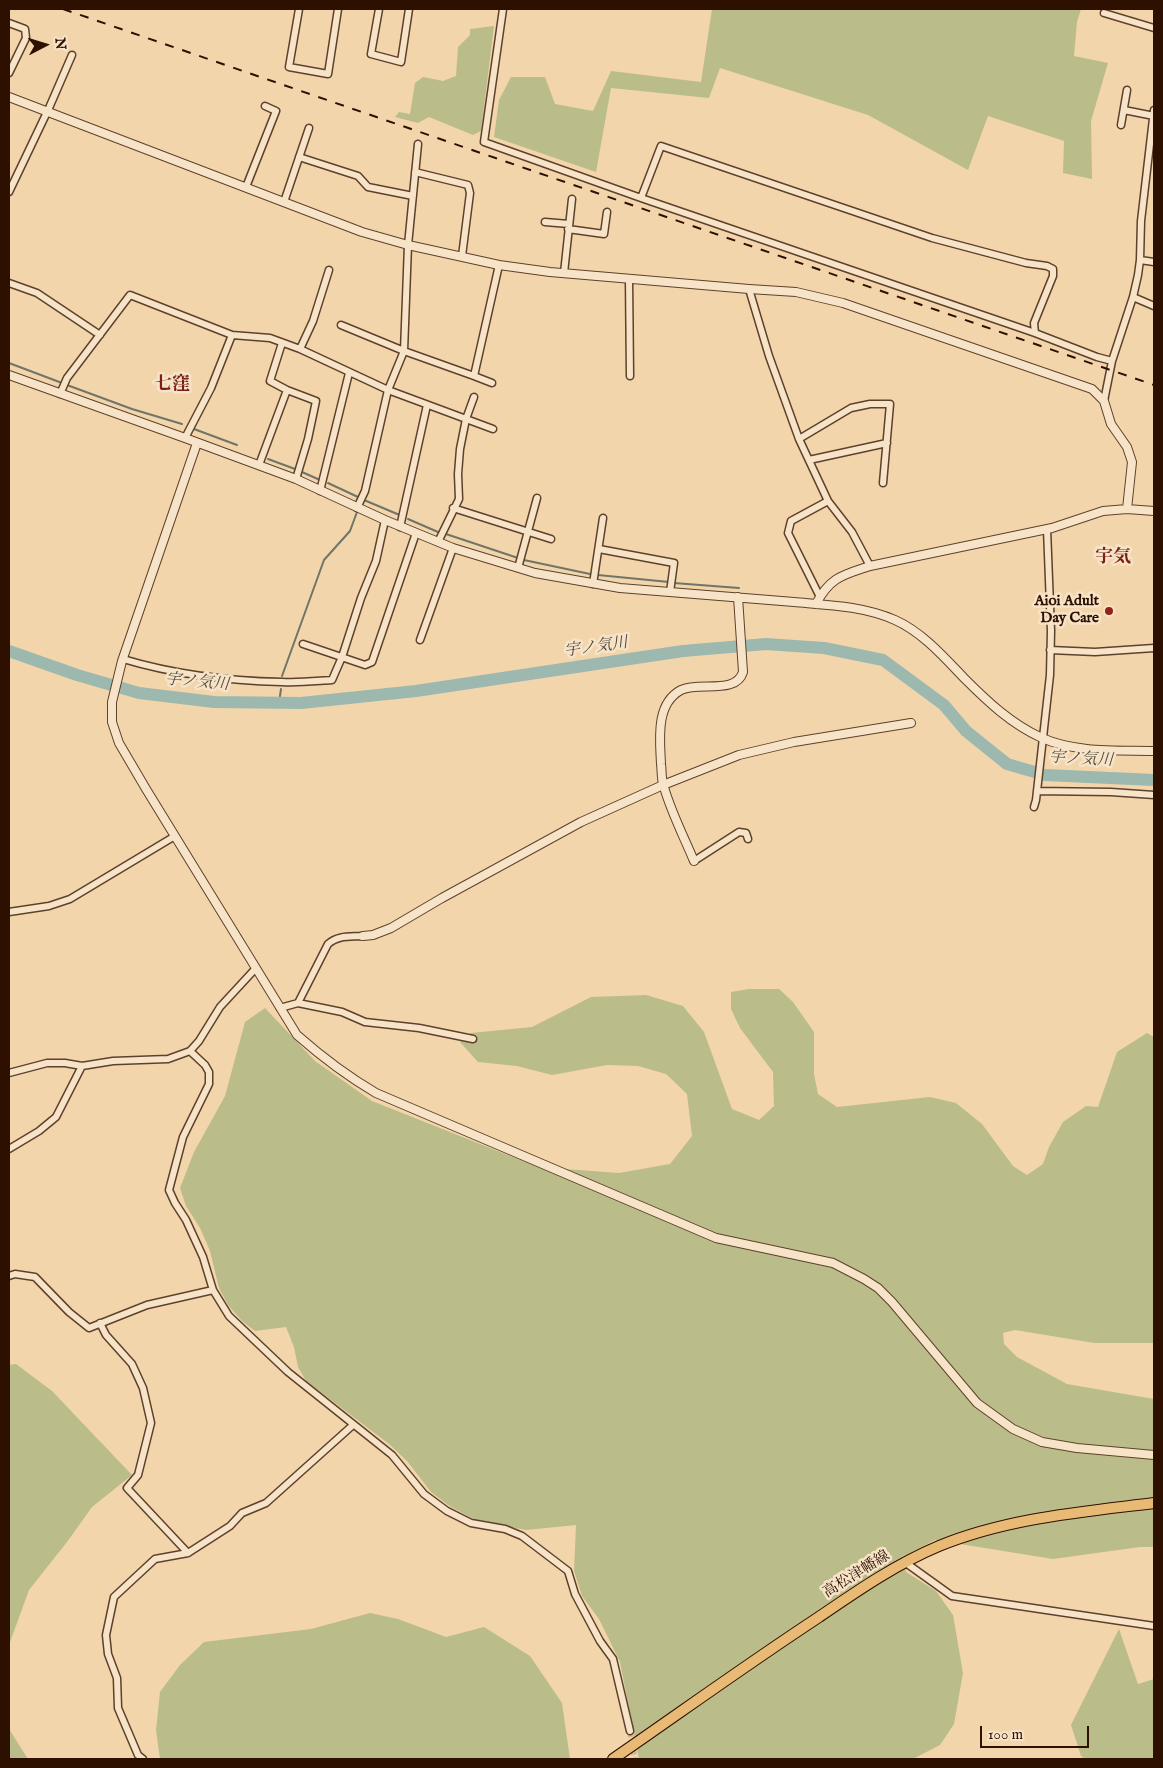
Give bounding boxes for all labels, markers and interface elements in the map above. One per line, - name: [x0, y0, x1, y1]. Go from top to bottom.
- north arrow: [20, 20, 70, 70]
- text: N: [50, 37, 69, 51]
- district label: 七窪: [154, 374, 190, 396]
- district label: 宇気: [1095, 547, 1131, 569]
- place label: Aioi Adult Day Care: [1034, 593, 1099, 628]
- marker: Aioi Adult Day Care: [1103, 605, 1115, 617]
- water label: 宇ノ気川: [563, 634, 629, 662]
- water label: 宇ノ気川: [164, 671, 230, 695]
- water label: 宇ノ気川: [1049, 749, 1113, 771]
- street label: 高松津幡線: [820, 1547, 894, 1603]
- scale bar: [983, 1716, 1092, 1748]
- text: 100 m: [988, 1725, 1023, 1744]

